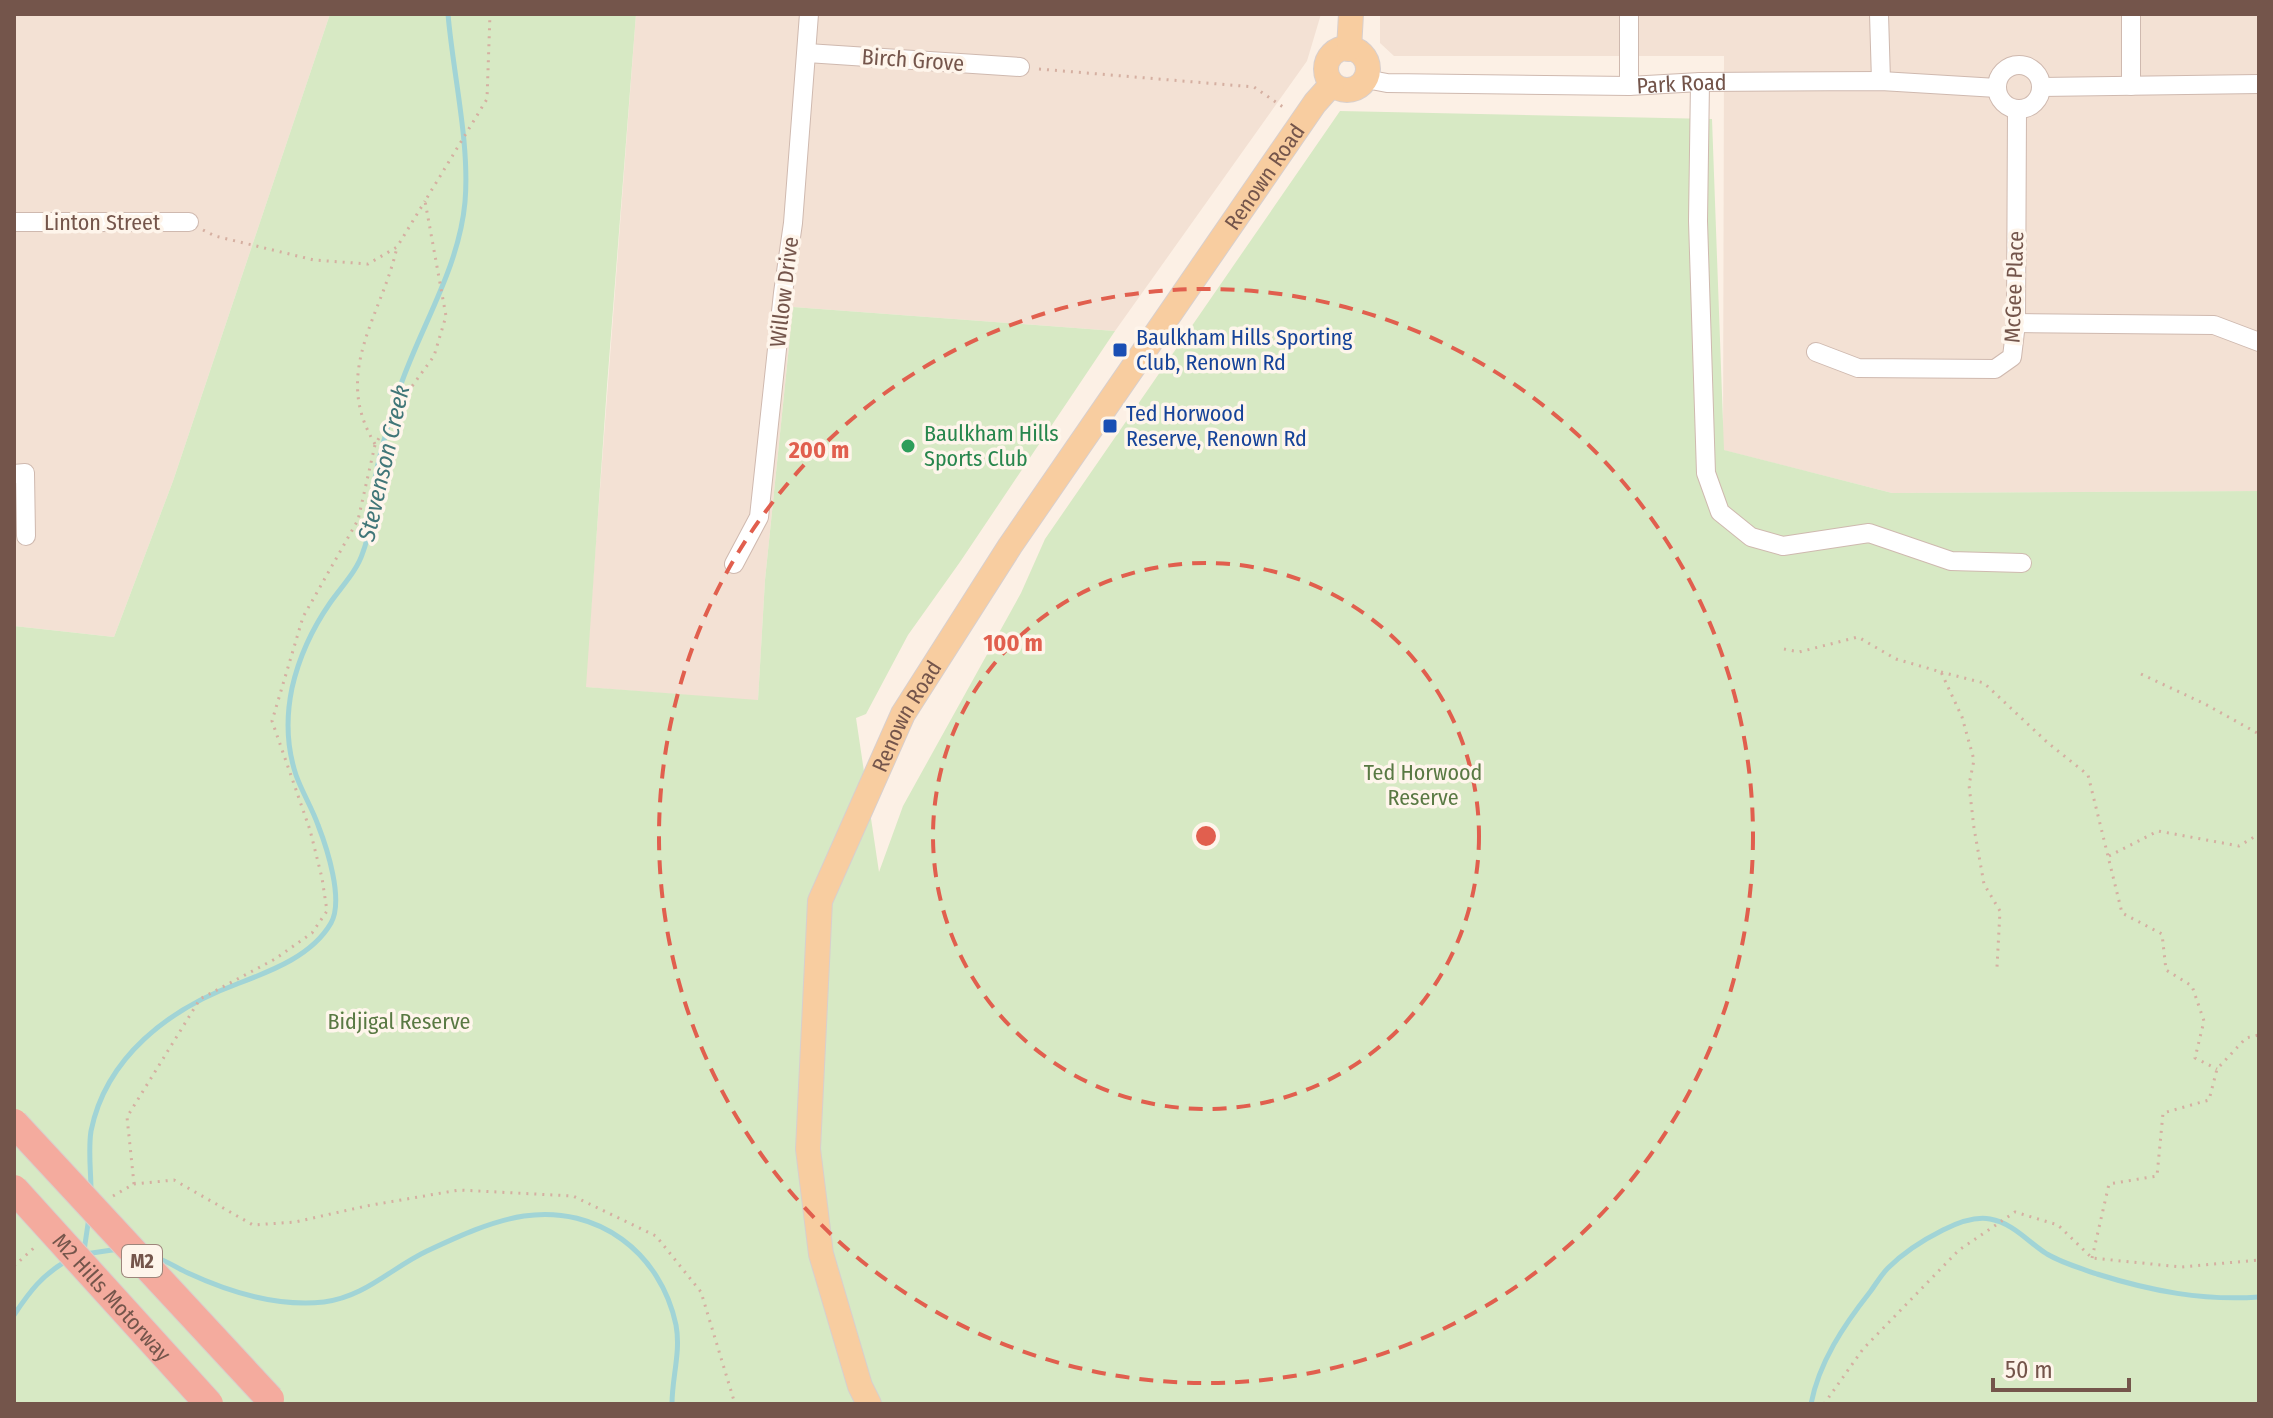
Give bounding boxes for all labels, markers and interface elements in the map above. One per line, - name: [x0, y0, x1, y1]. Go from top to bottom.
- street label: Birch Grove: [861, 43, 965, 77]
- street label: Park Road: [1636, 68, 1727, 99]
- street label: Renown Road: [1218, 119, 1310, 235]
- street label: Linton Street: [44, 209, 161, 236]
- street label: McGee Place: [1999, 230, 2029, 344]
- street label: Willow Drive: [764, 235, 804, 349]
- place label: Baulkham Hills Sporting Club, Renown Rd: [1136, 324, 1353, 376]
- marker: Baulkham Hills Sporting Club, Renown Rd: [1111, 341, 1129, 359]
- water label: Stevenson Creek: [352, 382, 416, 545]
- place label: Ted Horwood Reserve, Renown Rd: [1126, 400, 1307, 452]
- marker: Ted Horwood Reserve, Renown Rd: [1101, 417, 1119, 435]
- place label: Baulkham Hills Sports Club: [924, 420, 1059, 472]
- text: 200 m: [788, 436, 849, 464]
- marker: Baulkham Hills Sports Club: [899, 437, 917, 455]
- text: 100 m: [983, 629, 1043, 657]
- street label: Renown Road: [866, 655, 947, 776]
- park label: Ted Horwood Reserve: [1364, 759, 1482, 811]
- centre of rings: [1192, 822, 1220, 850]
- park label: Bidjigal Reserve: [328, 1008, 470, 1035]
- street label: M2 Hills Motorway: [47, 1228, 177, 1367]
- road number: M2: [122, 1245, 162, 1277]
- scale bar: [1993, 1342, 2129, 1392]
- text: 50 m: [2005, 1356, 2053, 1384]

